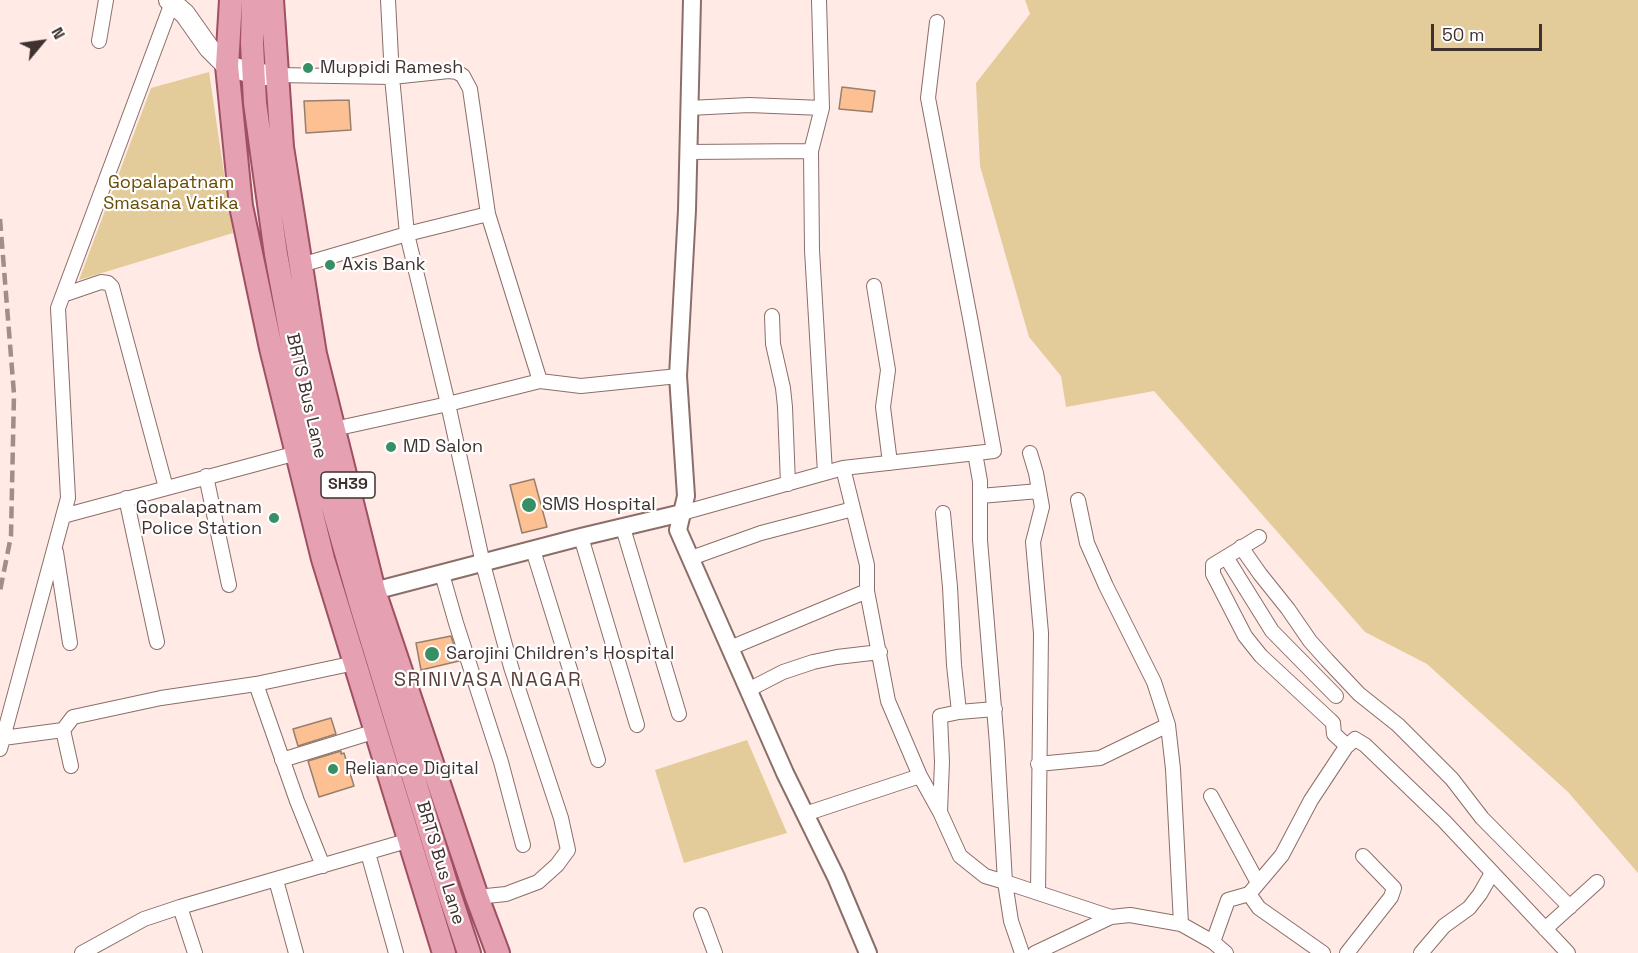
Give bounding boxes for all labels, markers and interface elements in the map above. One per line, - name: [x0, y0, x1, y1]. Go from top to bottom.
- north arrow: [12, 12, 72, 72]
- scale bar: [1434, 12, 1545, 50]
- text: N: [46, 23, 70, 43]
- text: 50 m: [1442, 23, 1484, 46]
- place label: Muppidi Ramesh: [320, 57, 463, 79]
- marker: Muppidi Ramesh: [301, 61, 315, 75]
- park label: Gopalapatnam Smasana Vatika: [103, 172, 239, 214]
- place label: Axis Bank: [342, 254, 426, 276]
- marker: Axis Bank: [323, 258, 337, 272]
- street label: BRTS Bus Lane: [281, 331, 331, 461]
- place label: MD Salon: [403, 436, 483, 458]
- marker: MD Salon: [384, 440, 398, 454]
- road number: SH39: [321, 472, 375, 498]
- place label: SMS Hospital: [542, 494, 656, 516]
- marker: SMS Hospital: [520, 496, 538, 514]
- place label: Gopalapatnam Police Station: [136, 497, 262, 540]
- marker: Gopalapatnam Police Station: [267, 511, 281, 525]
- place label: Sarojini Children's Hospital: [446, 643, 674, 665]
- marker: Sarojini Children's Hospital: [423, 645, 441, 663]
- district label: SRINIVASA NAGAR: [394, 669, 582, 693]
- place label: Reliance Digital: [345, 758, 479, 780]
- marker: Reliance Digital: [326, 762, 340, 776]
- street label: BRTS Bus Lane: [411, 799, 469, 927]

